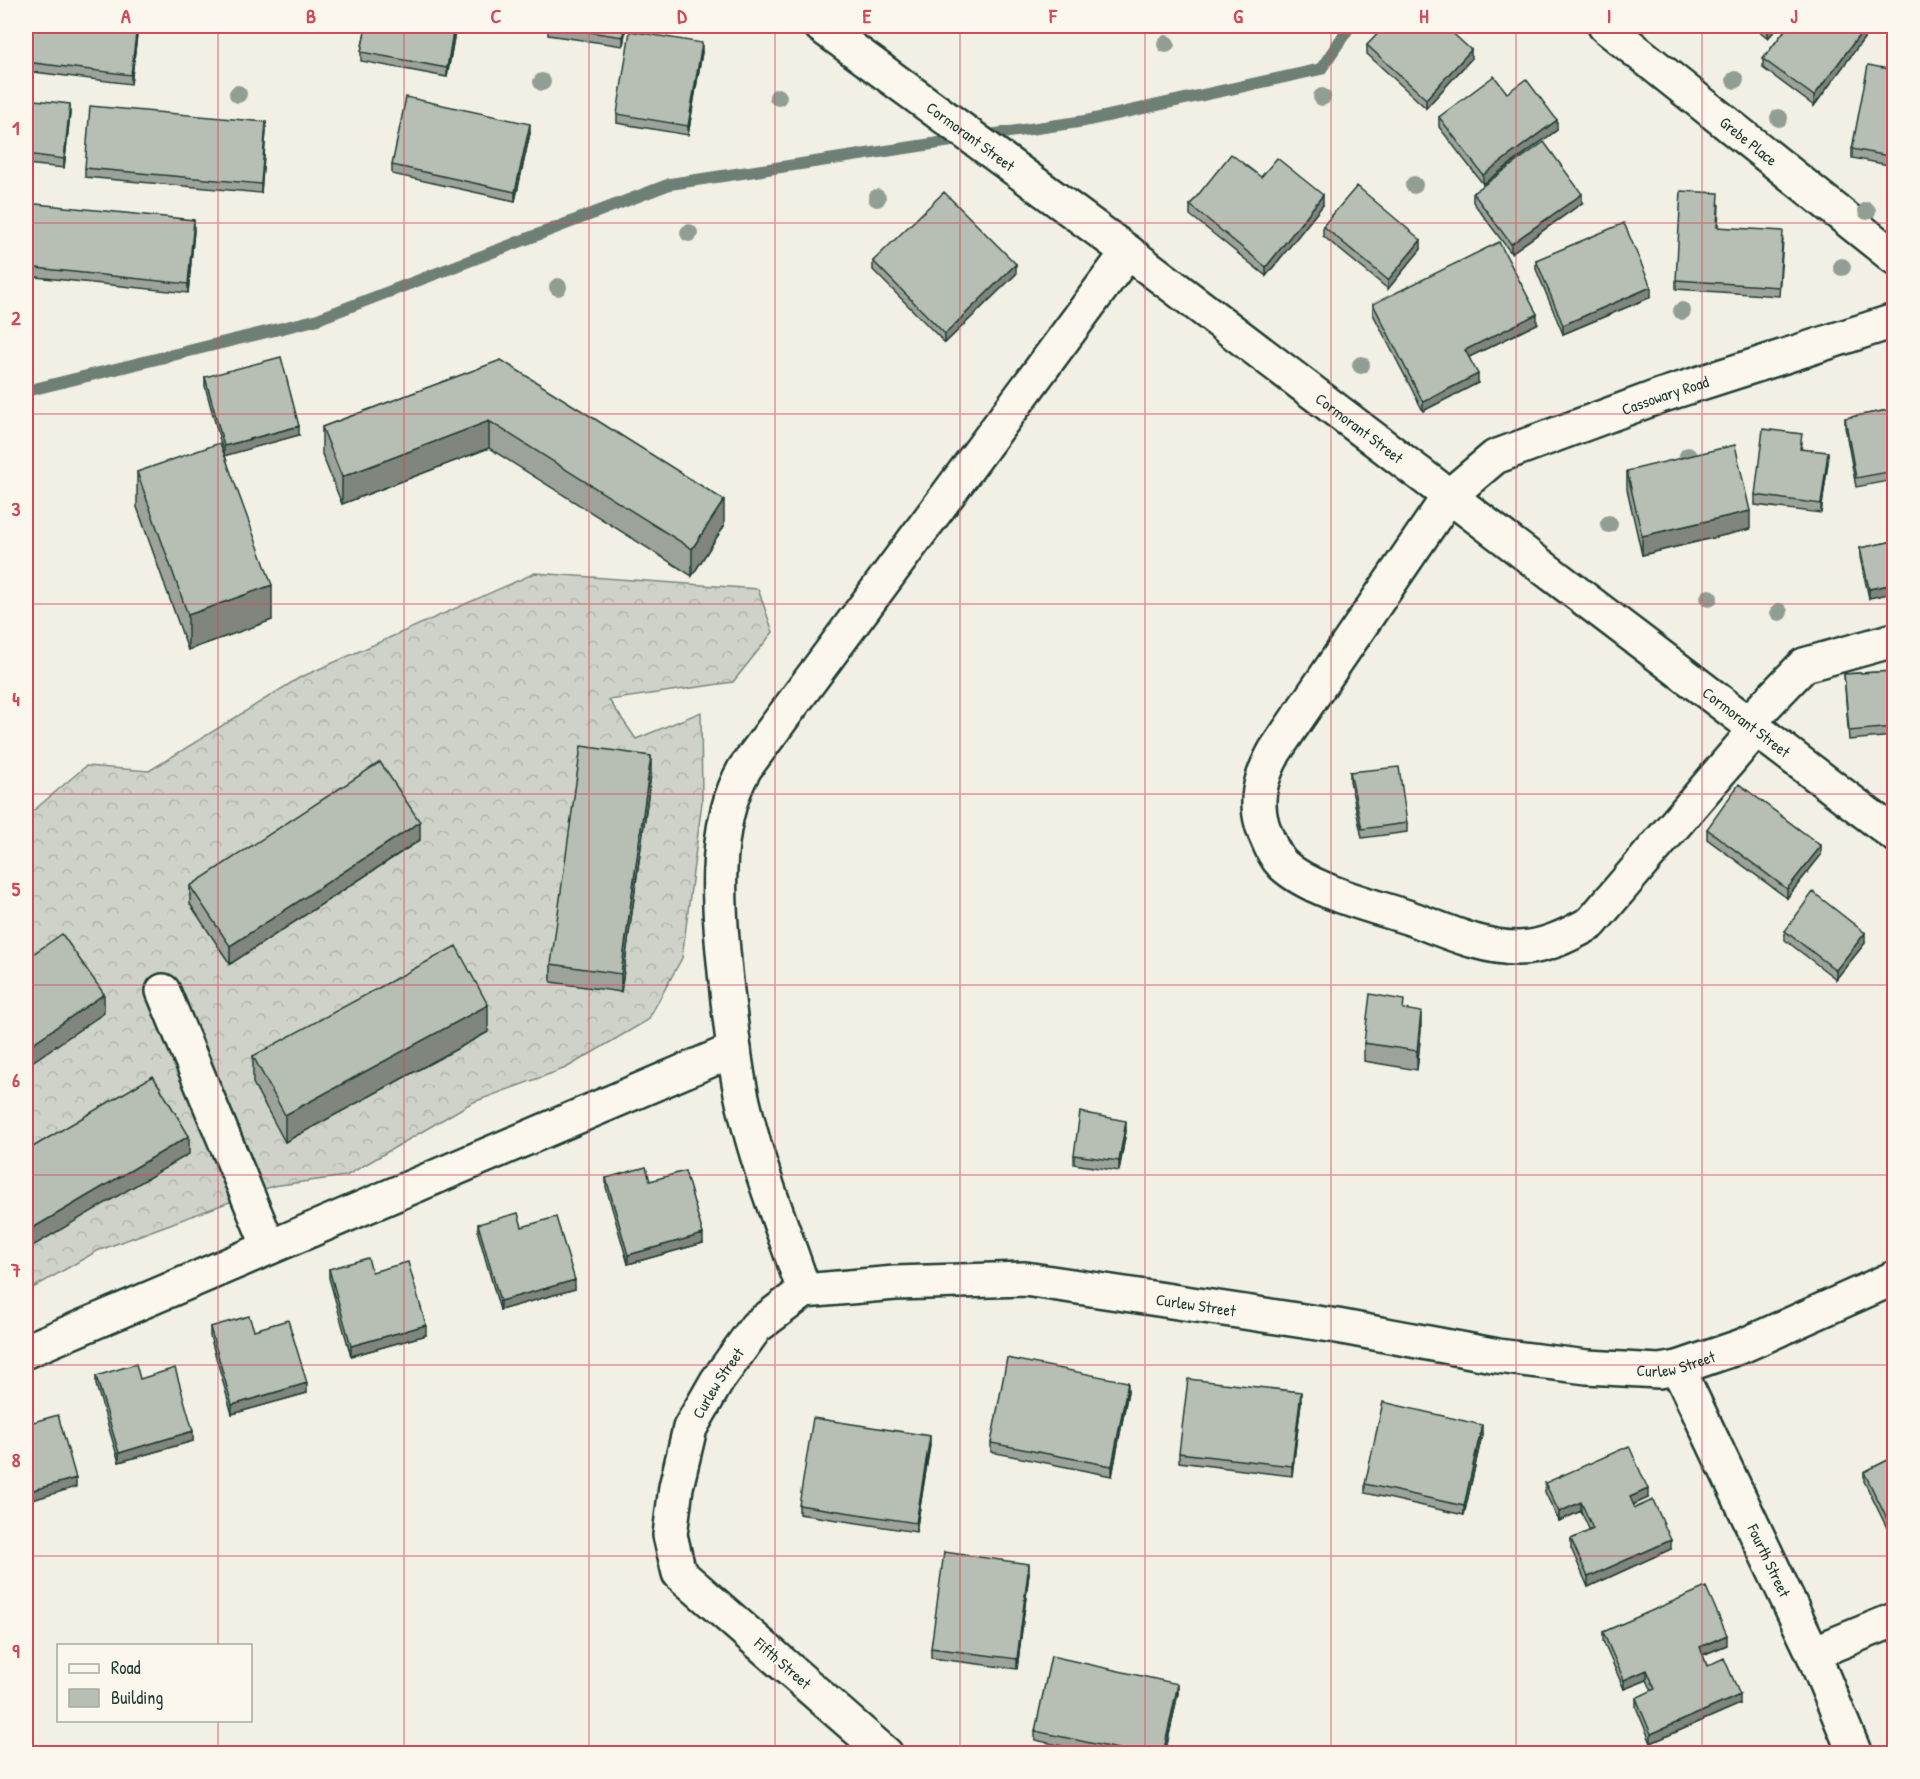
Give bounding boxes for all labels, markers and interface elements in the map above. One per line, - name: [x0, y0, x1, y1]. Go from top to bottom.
- text: A: [121, 2, 131, 29]
- text: B: [306, 2, 316, 29]
- text: C: [491, 2, 502, 29]
- text: D: [677, 2, 687, 29]
- text: E: [863, 2, 872, 29]
- text: F: [1048, 2, 1058, 29]
- text: G: [1233, 2, 1243, 29]
- text: H: [1419, 2, 1429, 29]
- text: I: [1607, 2, 1611, 29]
- text: J: [1790, 2, 1798, 29]
- street label: Cormorant Street: [922, 96, 1020, 177]
- street label: Grebe Place: [1715, 111, 1783, 171]
- text: 1: [12, 114, 20, 141]
- text: 2: [11, 304, 21, 331]
- street label: Cassowary Road: [1618, 370, 1711, 420]
- street label: Cormorant Street: [1311, 387, 1408, 469]
- text: 3: [12, 495, 21, 522]
- street label: Cormorant Street: [1698, 681, 1795, 763]
- text: 4: [12, 685, 20, 712]
- text: 5: [12, 875, 21, 902]
- text: 6: [12, 1066, 20, 1093]
- text: 7: [10, 1256, 21, 1283]
- street label: Curlew Street: [1154, 1288, 1238, 1322]
- street label: Curlew Street: [687, 1343, 749, 1422]
- street label: Curlew Street: [1636, 1345, 1719, 1382]
- text: 8: [12, 1446, 21, 1473]
- street label: Fourth Street: [1742, 1520, 1796, 1601]
- street label: Fifth Street: [749, 1632, 816, 1694]
- text: 9: [12, 1637, 20, 1664]
- legend: [57, 1644, 252, 1722]
- text: Road: [111, 1655, 141, 1680]
- text: Building: [111, 1685, 163, 1710]

